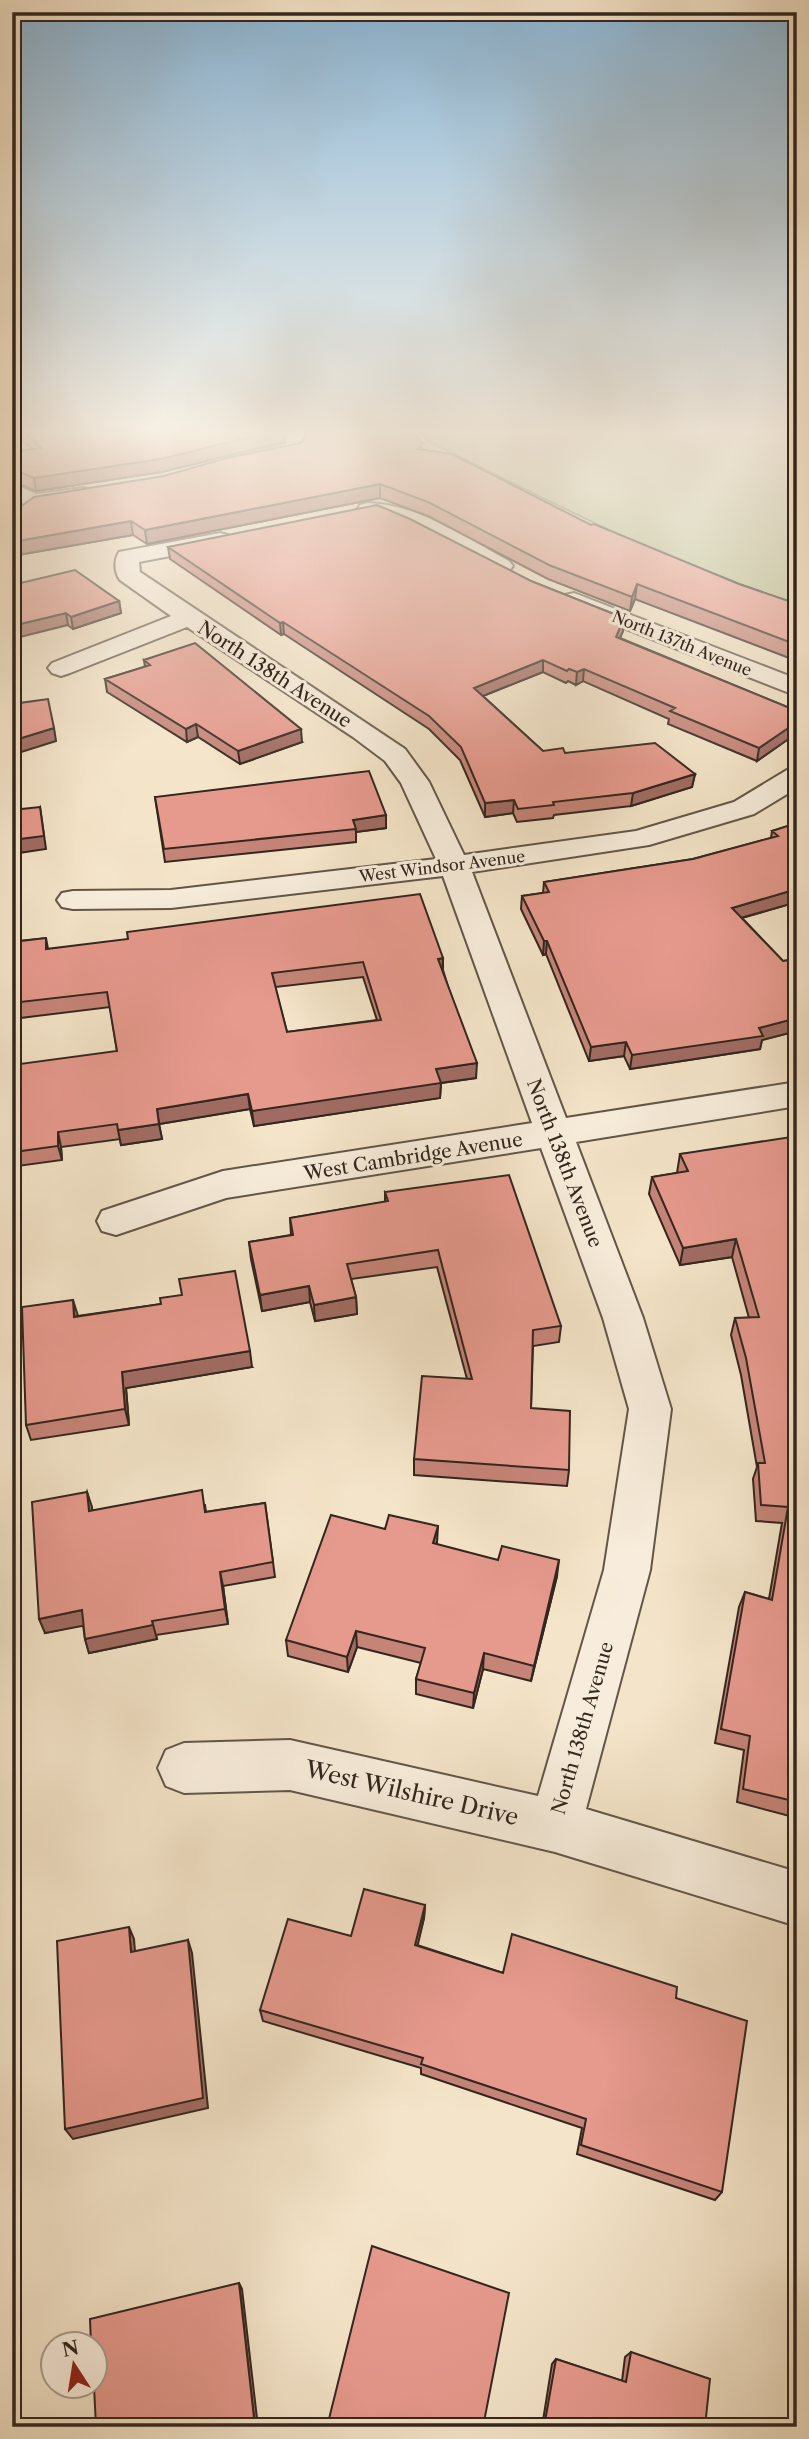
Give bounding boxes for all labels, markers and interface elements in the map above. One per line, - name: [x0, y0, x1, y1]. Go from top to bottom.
- street label: North 137th Avenue: [609, 606, 755, 680]
- street label: North 138th Avenue: [194, 616, 356, 733]
- street label: West Windsor Avenue: [357, 846, 526, 886]
- street label: North 138th Avenue: [522, 1076, 607, 1251]
- street label: West Cambridge Avenue: [301, 1128, 524, 1185]
- street label: North 138th Avenue: [547, 1639, 618, 1817]
- street label: West Wilshire Drive: [302, 1755, 521, 1831]
- north arrow: [38, 2330, 108, 2400]
- text: N: [60, 2336, 81, 2362]

